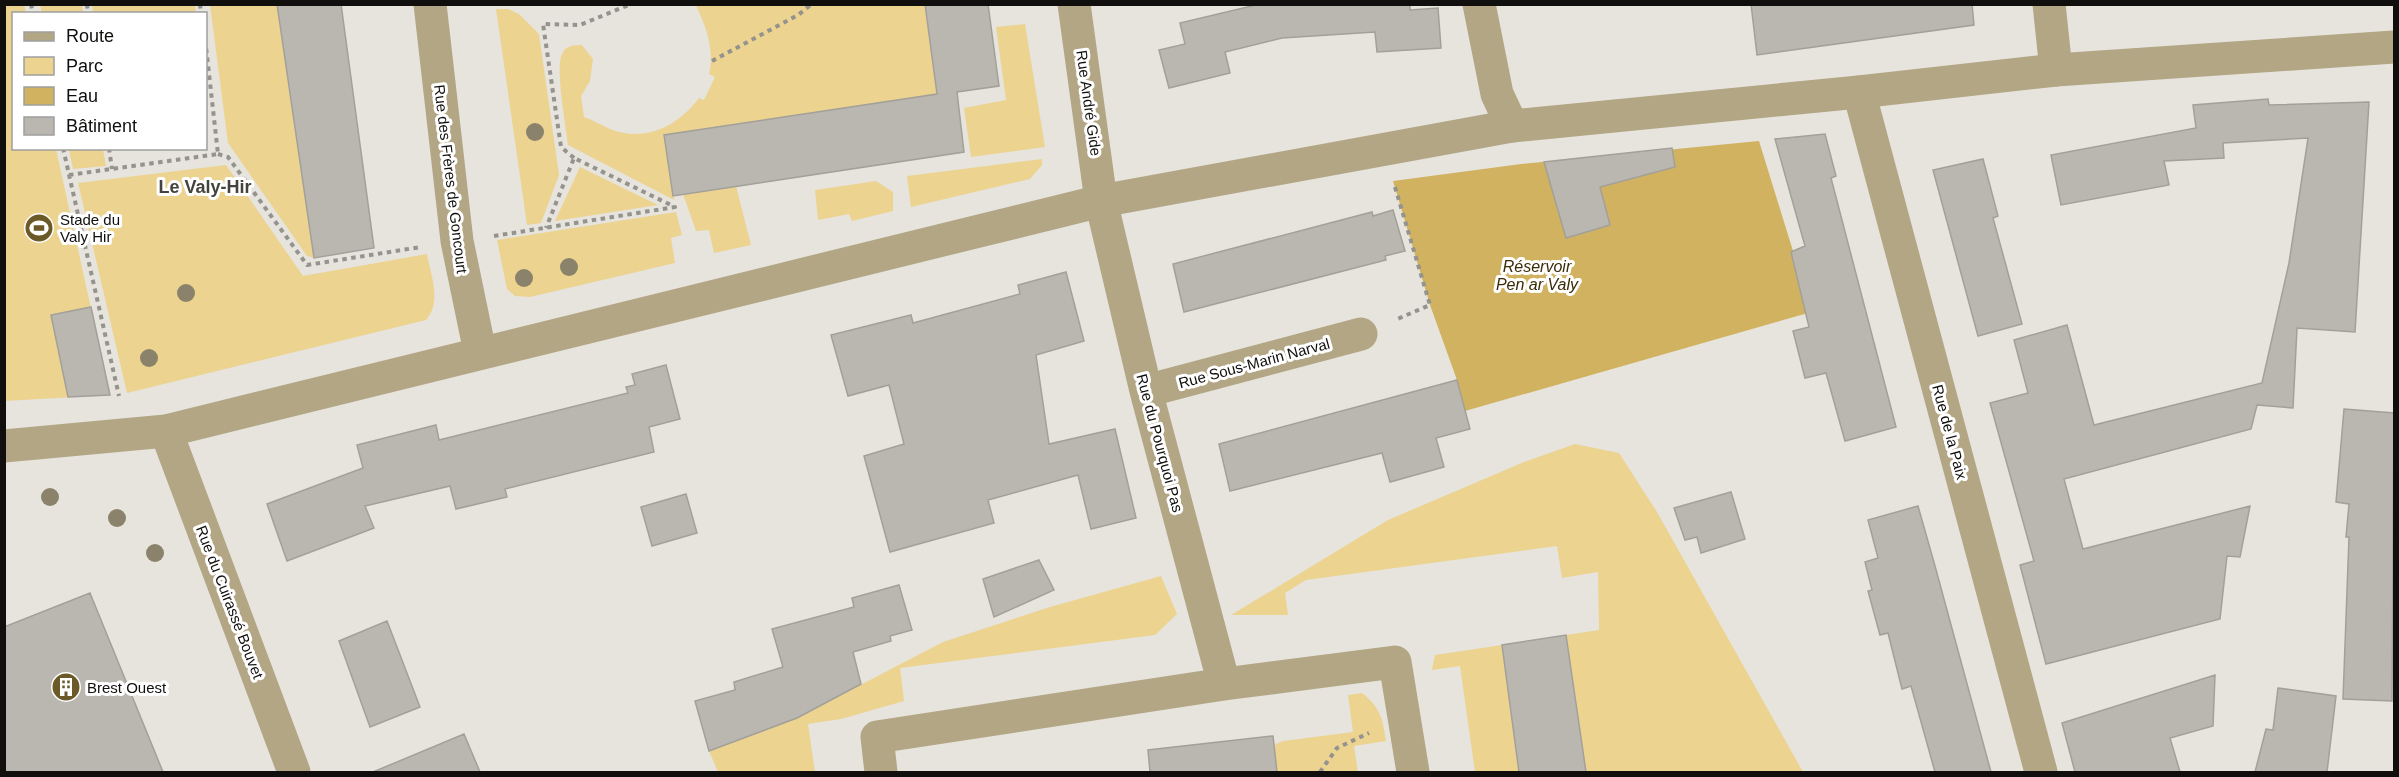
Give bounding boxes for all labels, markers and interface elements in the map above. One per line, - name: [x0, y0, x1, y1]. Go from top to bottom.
- legend: [12, 12, 207, 150]
- text: Route: [66, 26, 114, 46]
- street label: Rue André Gide: [1073, 49, 1105, 157]
- text: Parc: [66, 56, 103, 76]
- street label: Rue des Frères de Goncourt: [431, 84, 471, 275]
- text: Eau: [66, 86, 98, 106]
- text: Bâtiment: [66, 116, 137, 136]
- district label: Le Valy-Hir: [158, 177, 252, 197]
- place label: Stade du Valy Hir: [60, 211, 120, 245]
- sports icon: Stade du Valy Hir: [23, 212, 55, 244]
- water label: Réservoir Pen ar Valy: [1496, 258, 1579, 293]
- street label: Rue Sous-Marin Narval: [1177, 335, 1331, 391]
- street label: Rue du Pourquoi Pas: [1133, 372, 1187, 514]
- street label: Rue de la Paix: [1929, 383, 1971, 482]
- street label: Rue du Cuirassé Bouvet: [193, 523, 267, 682]
- building icon: Brest Ouest: [50, 671, 82, 703]
- place label: Brest Ouest: [87, 679, 167, 696]

